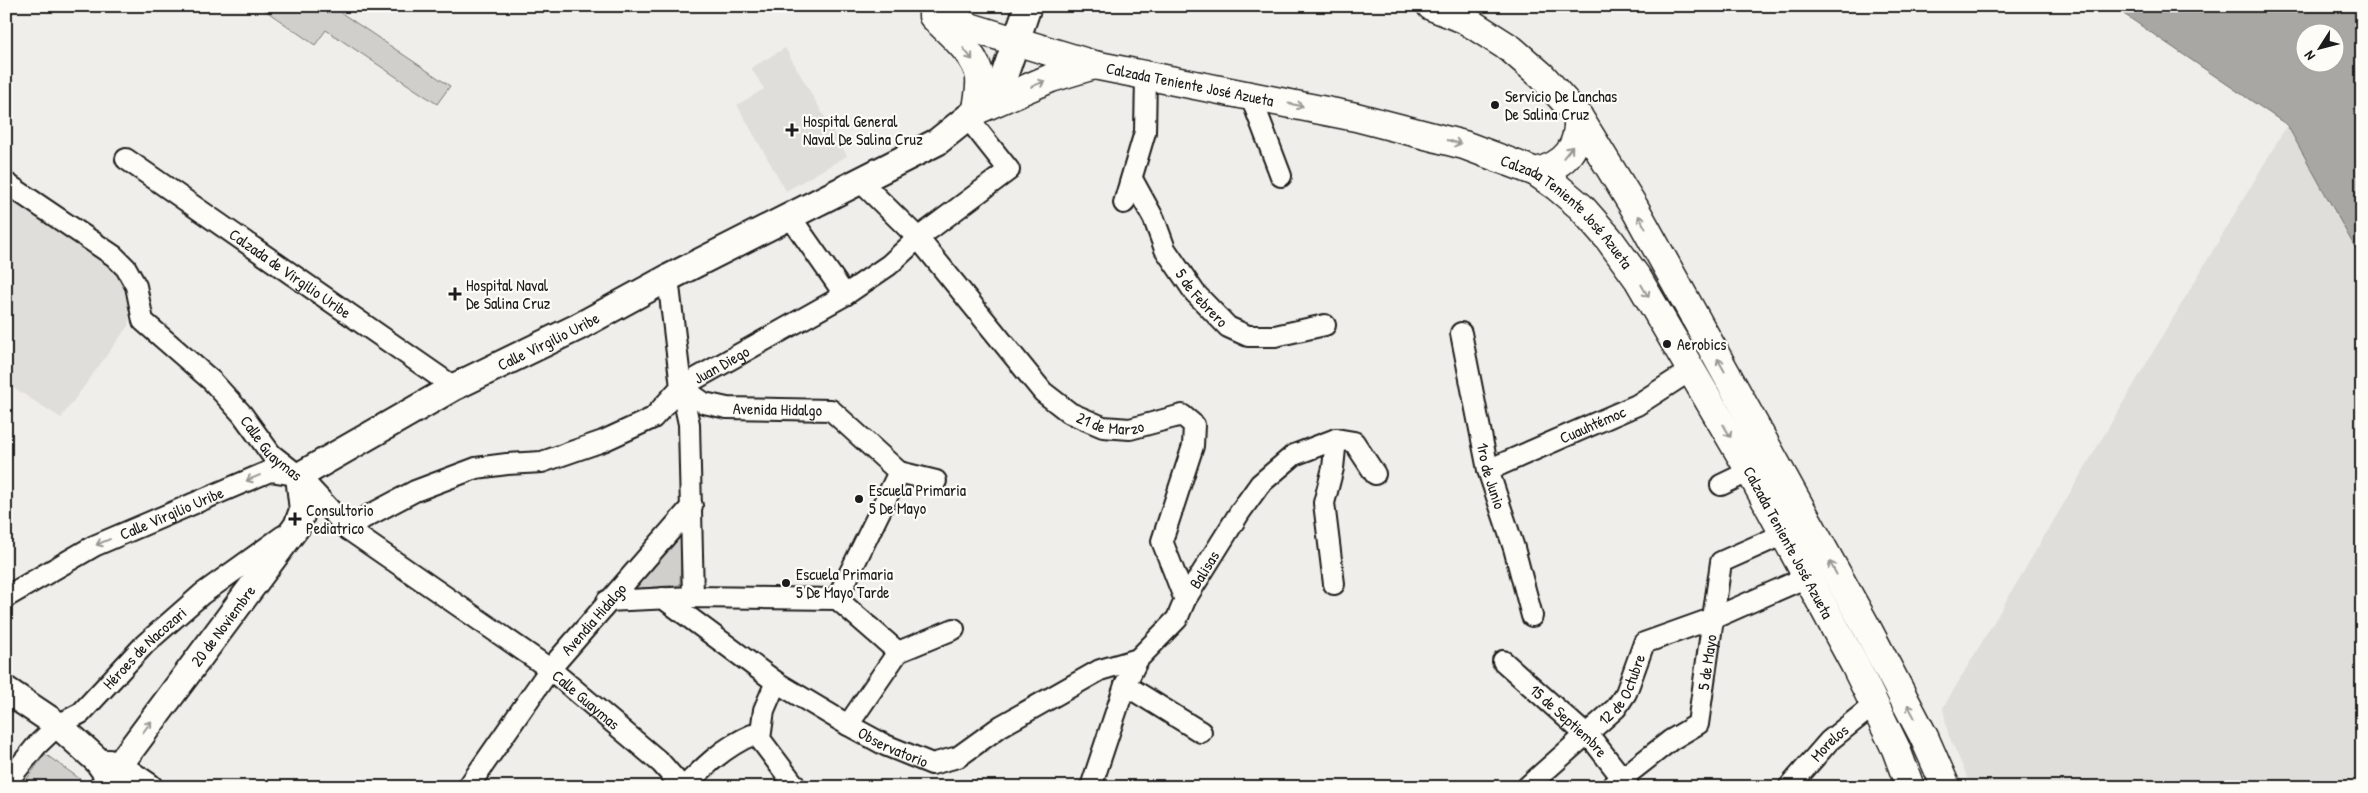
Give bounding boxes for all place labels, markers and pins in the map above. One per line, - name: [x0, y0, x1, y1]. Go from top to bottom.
- place label: Servicio De Lanchas De Salina Cruz: [1505, 85, 1617, 125]
- marker: Servicio De Lanchas De Salina Cruz: [1489, 99, 1501, 111]
- place label: Hospital General Naval De Salina Cruz: [803, 110, 923, 150]
- marker: Hospital General Naval De Salina Cruz: [785, 123, 799, 137]
- place label: Hospital Naval De Salina Cruz: [466, 274, 551, 314]
- marker: Hospital Naval De Salina Cruz: [448, 287, 462, 301]
- place label: Aerobics: [1677, 333, 1726, 355]
- marker: Aerobics: [1661, 338, 1673, 350]
- place label: Escuela Primaria 5 De Mayo: [869, 479, 966, 519]
- marker: Escuela Primaria 5 De Mayo: [853, 493, 865, 505]
- place label: Consultorio Pediatrico: [306, 499, 374, 539]
- marker: Consultorio Pediatrico: [288, 512, 302, 526]
- place label: Escuela Primaria 5 De Mayo Tarde: [796, 563, 893, 603]
- marker: Escuela Primaria 5 De Mayo Tarde: [780, 577, 792, 589]

